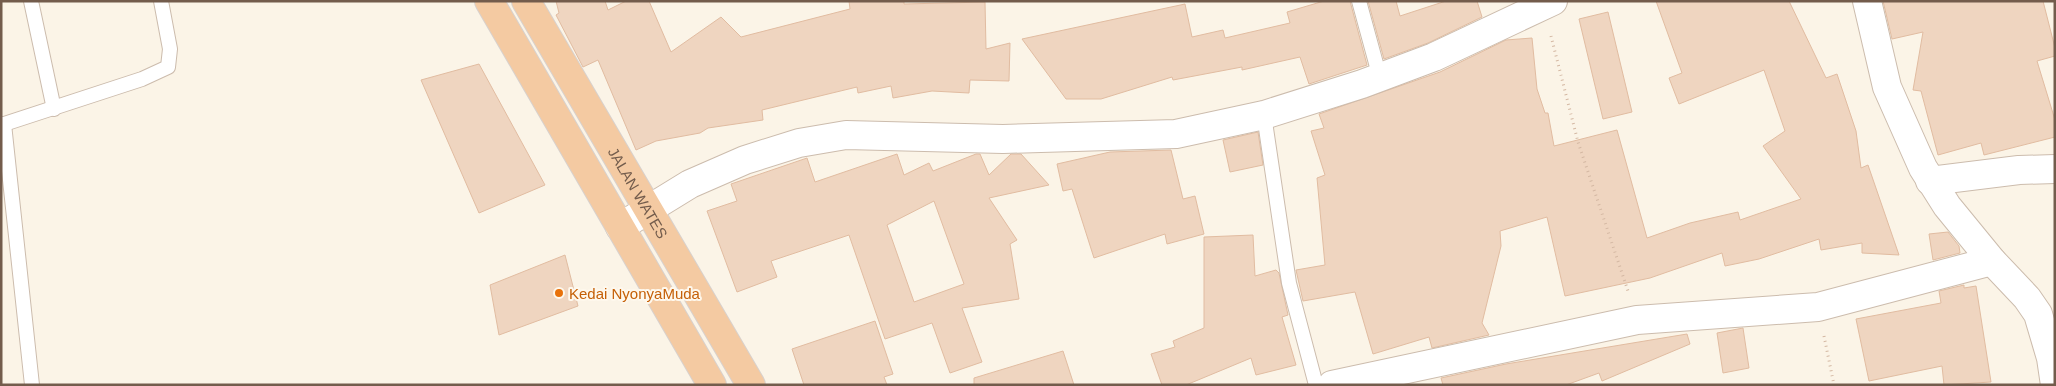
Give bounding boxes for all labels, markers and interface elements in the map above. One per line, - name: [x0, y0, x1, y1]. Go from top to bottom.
- street label: JALAN WATES: [605, 144, 672, 241]
- place label: Kedai NyonyaMuda: [569, 285, 701, 302]
- marker: Kedai NyonyaMuda: [553, 287, 565, 299]

